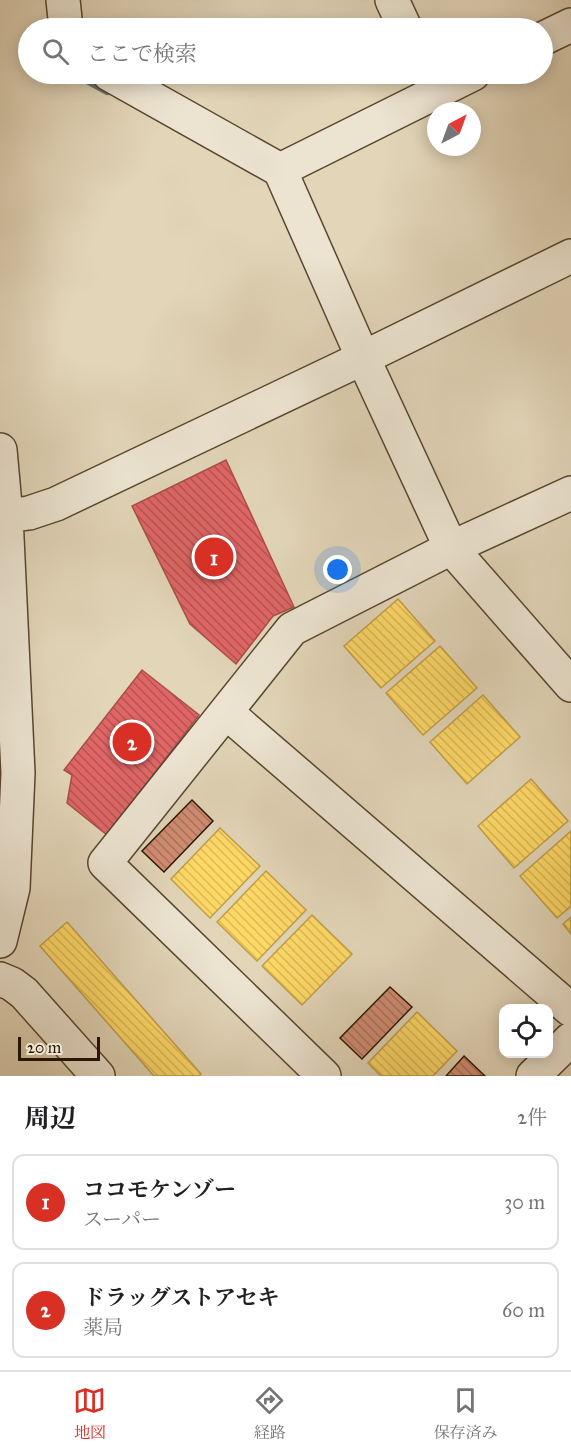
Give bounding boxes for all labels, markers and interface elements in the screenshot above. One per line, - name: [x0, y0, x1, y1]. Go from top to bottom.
- search box: [18, 18, 553, 84]
- icon: search: [39, 35, 72, 68]
- text: ここで検索: [87, 40, 197, 67]
- north arrow: [427, 102, 481, 156]
- pin: 1: [194, 534, 234, 580]
- your location: [323, 555, 352, 584]
- pin: 2: [112, 720, 152, 764]
- map controls: [499, 1004, 553, 1058]
- button: locate: [499, 1004, 553, 1058]
- scale bar: [18, 1034, 100, 1062]
- text: 20 m: [27, 1038, 61, 1057]
- text: 周辺: [24, 1102, 76, 1134]
- text: 2件: [517, 1105, 547, 1129]
- text: ココモケンゾー: [83, 1176, 236, 1203]
- text: 1: [42, 1190, 49, 1214]
- text: 30 m: [504, 1190, 545, 1214]
- text: スーパー: [83, 1207, 161, 1231]
- text: ドラッグストアセキ: [83, 1284, 279, 1311]
- text: 2: [41, 1298, 50, 1322]
- text: 60 m: [502, 1298, 545, 1322]
- text: 薬局: [83, 1315, 123, 1339]
- tab: 地図: [73, 1384, 106, 1443]
- tab: 経路: [253, 1384, 286, 1443]
- tab: 保存済み: [433, 1384, 497, 1443]

